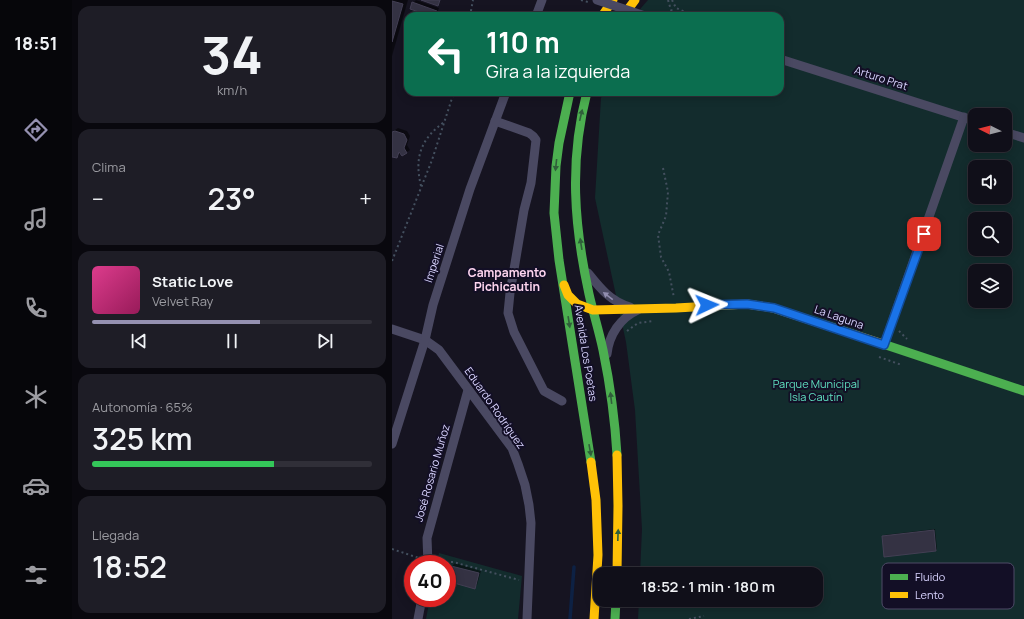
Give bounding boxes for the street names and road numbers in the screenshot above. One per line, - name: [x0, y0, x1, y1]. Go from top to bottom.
- street label: Arturo Prat: [853, 62, 910, 93]
- street label: Imperial: [420, 241, 447, 284]
- street label: La Laguna: [812, 301, 866, 332]
- street label: Avenida Los Poetas: [571, 303, 602, 403]
- street label: Eduardo Rodríguez: [462, 364, 529, 452]
- street label: José Rosario Muñoz: [410, 422, 453, 523]

